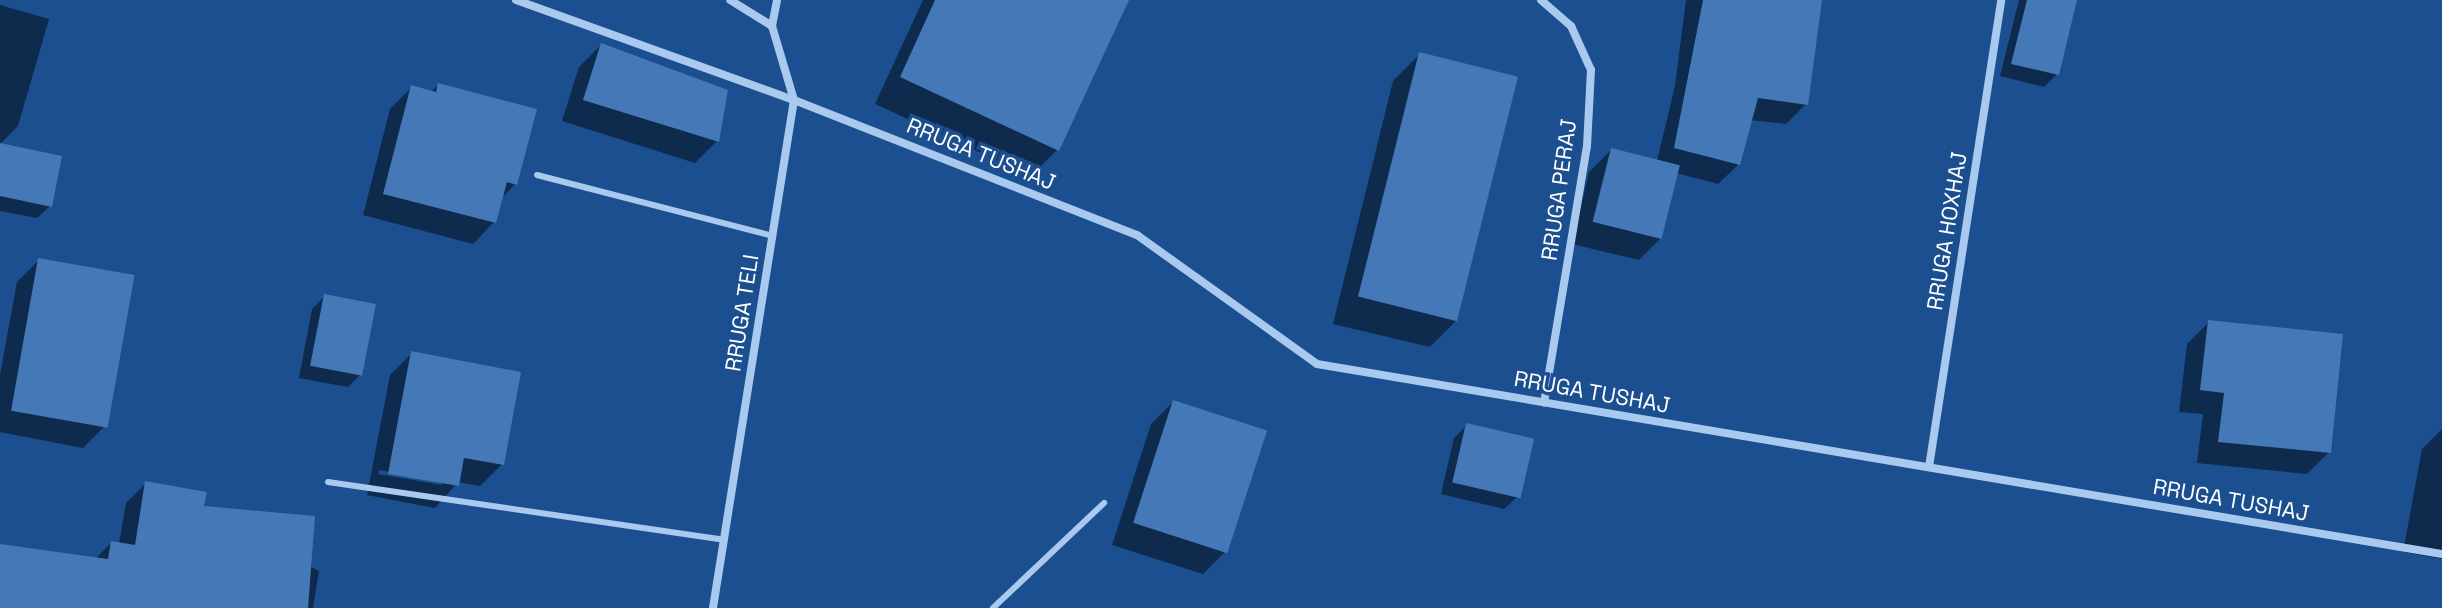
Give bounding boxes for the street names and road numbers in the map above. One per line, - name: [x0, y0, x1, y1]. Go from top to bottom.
- street label: RRUGA TUSHAJ: [902, 112, 1060, 196]
- street label: RRUGA PERAJ: [1536, 117, 1582, 263]
- street label: RRUGA HOXHAJ: [1921, 150, 1973, 312]
- street label: RRUGA TELI: [720, 252, 764, 374]
- street label: RRUGA TUSHAJ: [1511, 365, 1673, 419]
- street label: RRUGA TUSHAJ: [2150, 473, 2312, 527]

